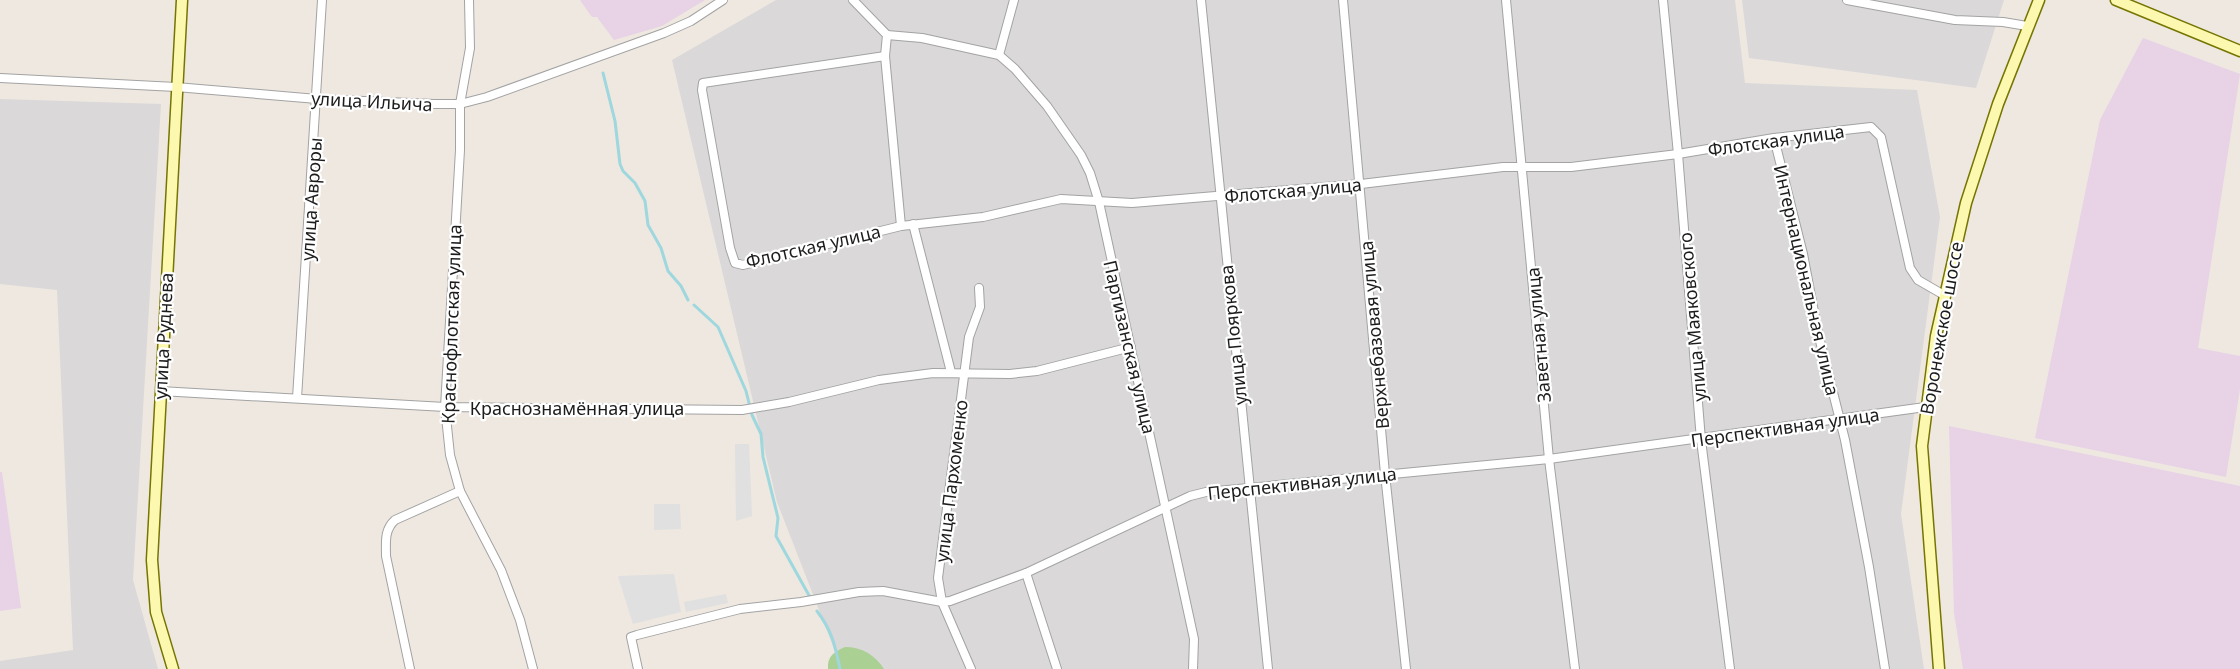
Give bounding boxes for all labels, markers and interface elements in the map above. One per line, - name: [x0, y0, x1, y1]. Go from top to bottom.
- street label: улица Ильича: [311, 86, 433, 116]
- street label: Флотская улица: [1706, 119, 1846, 161]
- street label: улица Авроры: [295, 137, 327, 261]
- street label: Интернациональная улица: [1769, 162, 1845, 398]
- street label: Флотская улица: [1223, 172, 1363, 208]
- street label: Флотская улица: [743, 219, 883, 273]
- street label: Краснофлотская улица: [436, 224, 466, 424]
- street label: улица Маяковского: [1673, 231, 1711, 403]
- street label: Воронежское шоссе: [1914, 239, 1968, 416]
- street label: Верхнебазовая улица: [1354, 240, 1394, 430]
- street label: Партизанская улица: [1098, 258, 1162, 436]
- street label: улица Пояркова: [1214, 264, 1252, 406]
- street label: Заветная улица: [1520, 266, 1556, 404]
- street label: улица Руднева: [148, 272, 178, 400]
- street label: Краснознамённая улица: [470, 396, 684, 420]
- street label: улица Пархоменко: [929, 398, 973, 564]
- street label: Перспективная улица: [1689, 402, 1881, 452]
- street label: Перспективная улица: [1206, 461, 1398, 505]

